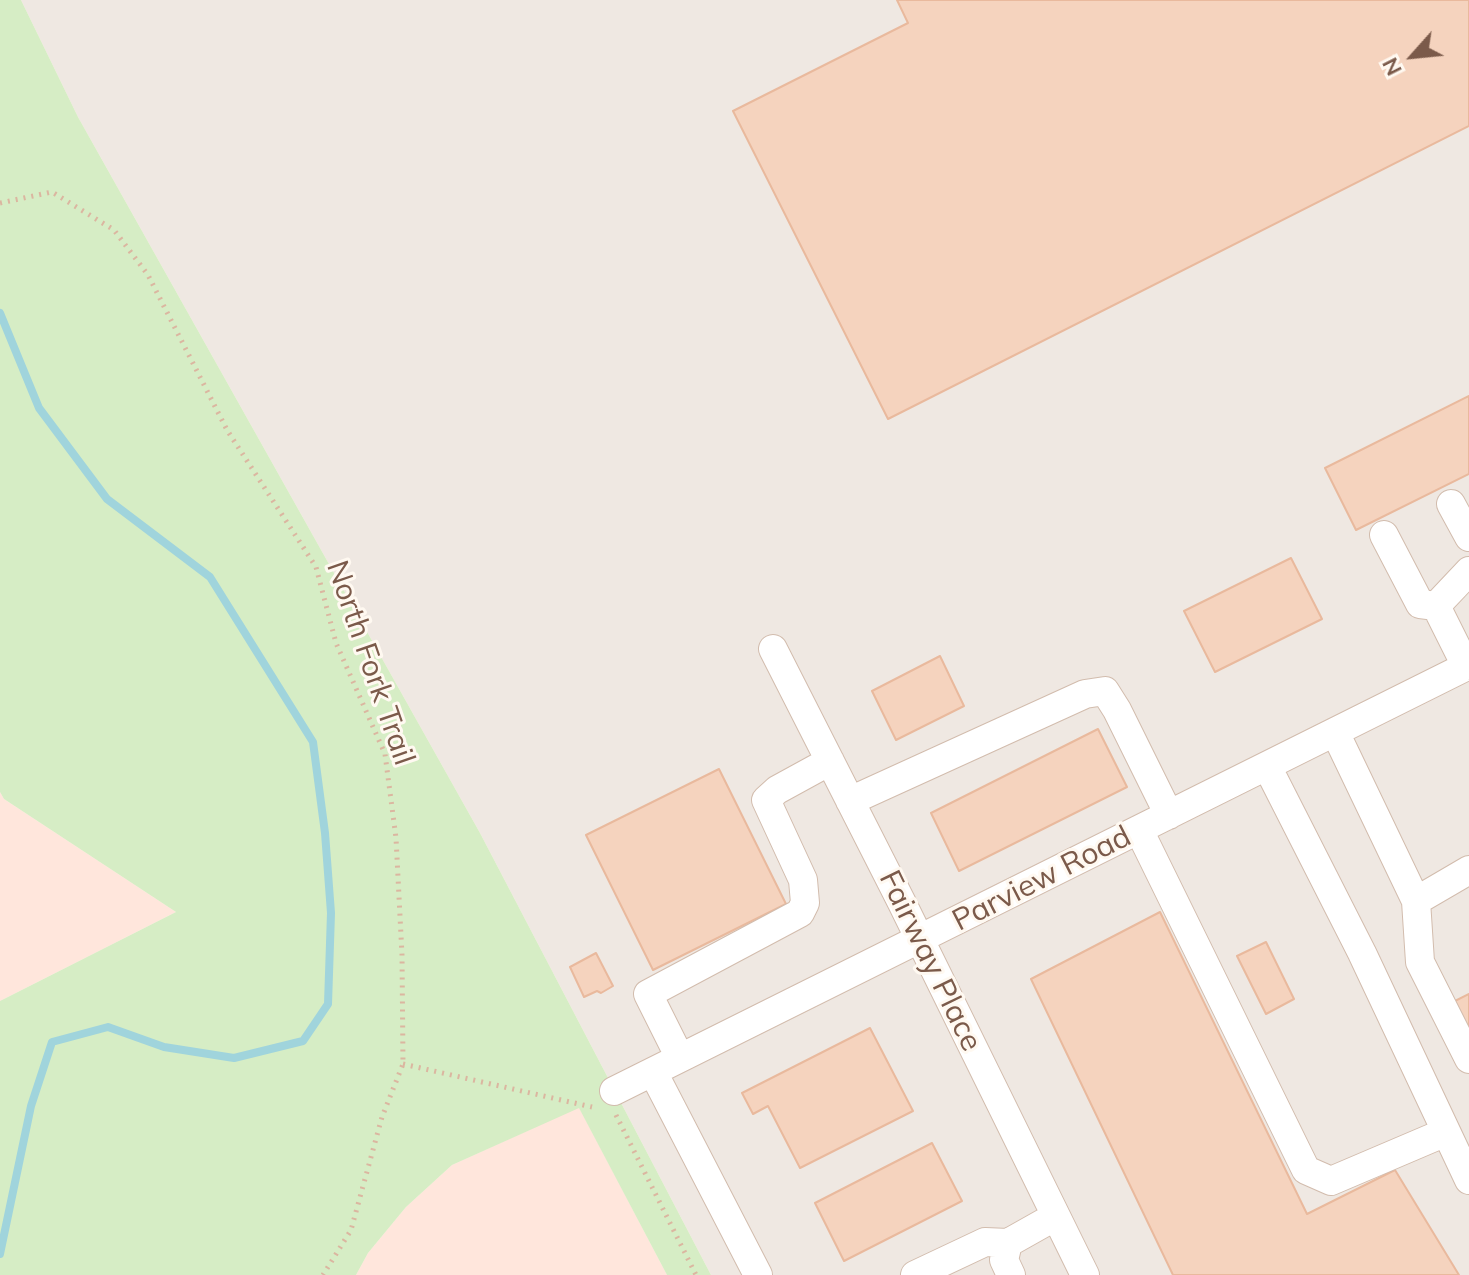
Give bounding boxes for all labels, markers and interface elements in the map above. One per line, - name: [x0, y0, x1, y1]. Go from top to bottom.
- north arrow: [1373, 16, 1453, 96]
- text: N: [1375, 53, 1408, 81]
- street label: North Fork Trail: [318, 556, 422, 770]
- street label: Parview Road: [947, 819, 1137, 939]
- street label: Fairway Place: [871, 865, 989, 1057]

